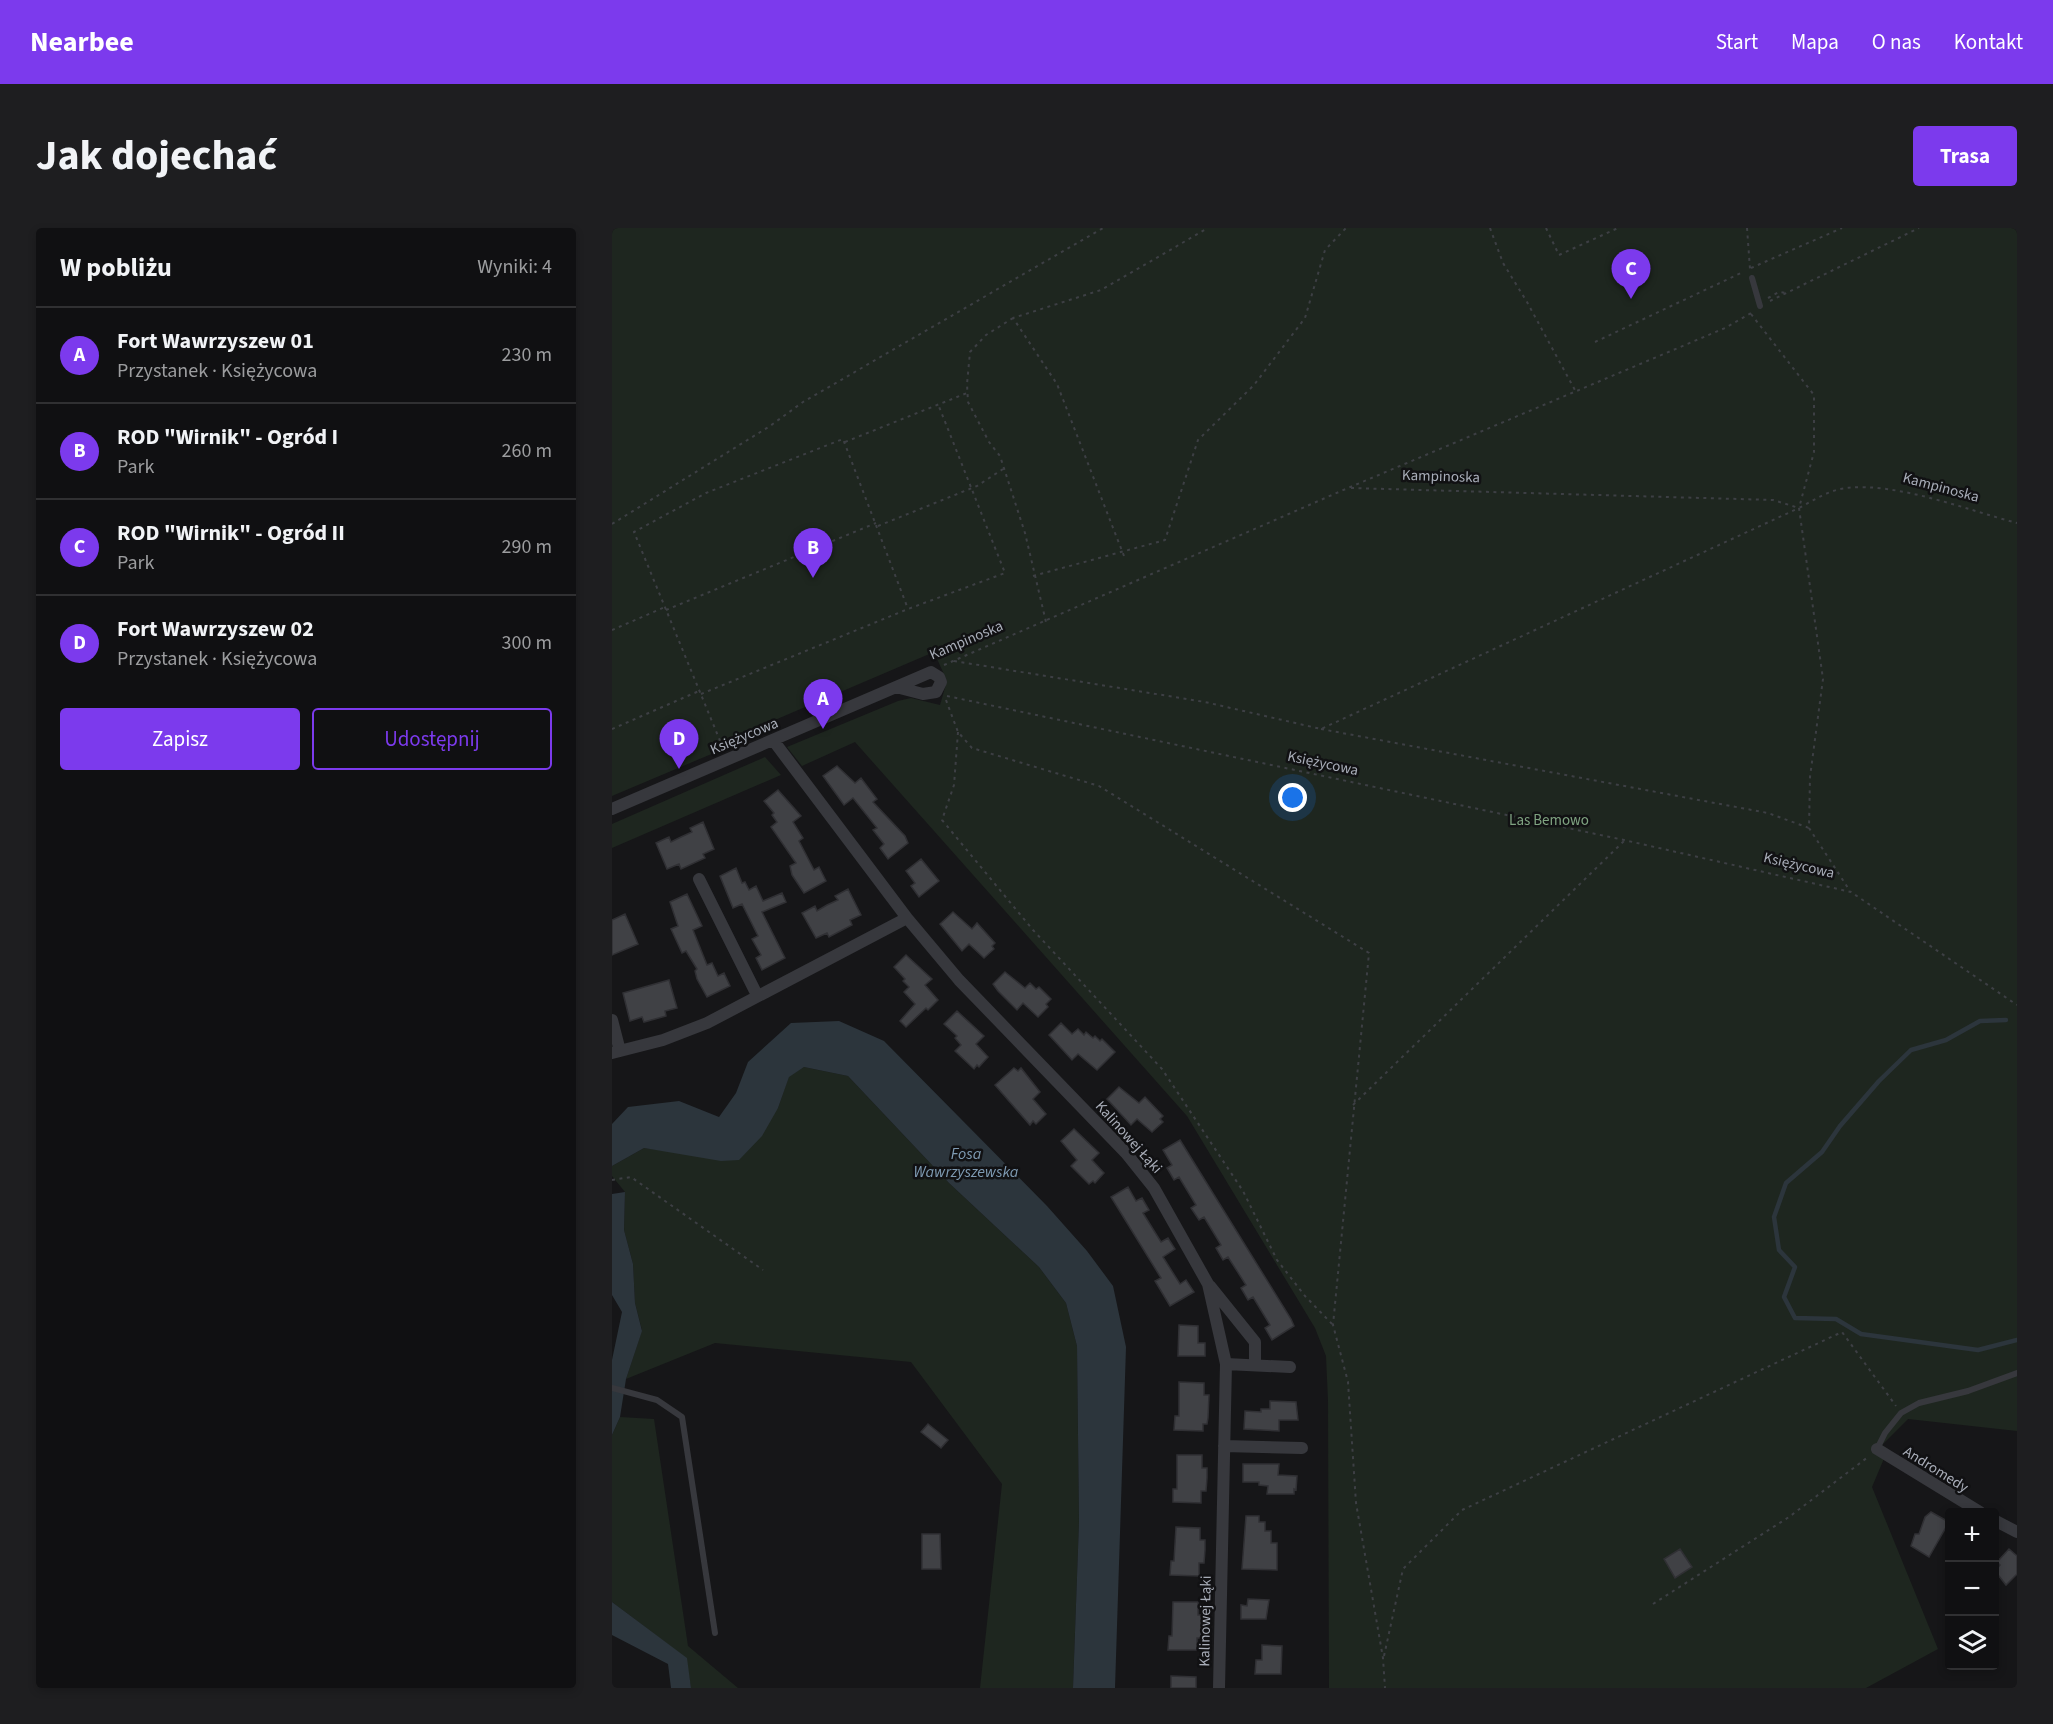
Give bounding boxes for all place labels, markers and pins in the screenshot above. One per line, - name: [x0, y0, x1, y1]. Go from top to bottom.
- pin: C: [1612, 250, 1650, 299]
- pin: B: [794, 528, 832, 578]
- pin: A: [804, 680, 842, 729]
- pin: D: [660, 720, 698, 769]

